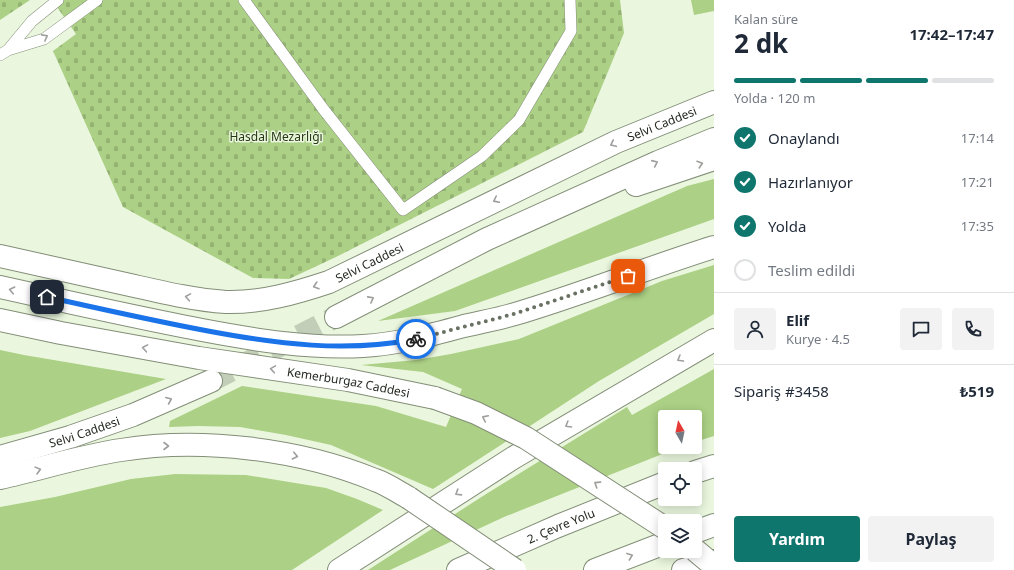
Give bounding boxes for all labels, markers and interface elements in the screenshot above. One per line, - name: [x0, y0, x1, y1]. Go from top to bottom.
- text: Kalan süre: [734, 10, 798, 28]
- text: 17:42–17:47: [909, 24, 994, 44]
- text: 2 dk: [734, 25, 788, 61]
- one-way arrow: [40, 35, 48, 42]
- text: Yolda · 120 m: [734, 89, 815, 107]
- street label: Selvi Caddesi: [624, 102, 699, 145]
- icon: check: [734, 127, 756, 149]
- park label: Hasdal Mezarlığı: [229, 128, 323, 145]
- text: Onaylandı: [768, 128, 840, 148]
- text: 17:14: [961, 129, 994, 147]
- one-way arrow: [610, 139, 617, 147]
- one-way arrow: [651, 160, 659, 168]
- one-way arrow: [697, 160, 704, 169]
- icon: check: [734, 171, 756, 193]
- text: Hazırlanıyor: [768, 172, 853, 192]
- text: 17:21: [961, 173, 994, 191]
- one-way arrow: [493, 195, 501, 203]
- icon: check: [734, 215, 756, 237]
- text: Yolda: [768, 216, 806, 236]
- text: 17:35: [961, 217, 994, 235]
- street label: Selvi Caddesi: [332, 239, 406, 286]
- pin: [611, 259, 645, 293]
- text: Teslim edildi: [768, 260, 855, 280]
- icon: bag: [617, 265, 639, 287]
- pin: [30, 280, 64, 314]
- one-way arrow: [313, 281, 320, 290]
- one-way arrow: [9, 286, 15, 294]
- icon: home: [36, 286, 58, 308]
- one-way arrow: [185, 293, 191, 302]
- one-way arrow: [367, 296, 374, 303]
- button: person: [734, 308, 776, 350]
- button: chat: [900, 308, 942, 350]
- button: phone: [952, 308, 994, 350]
- text: Elif: [786, 310, 809, 330]
- courier: [396, 319, 436, 359]
- icon: bike: [405, 328, 427, 350]
- text: Kurye · 4.5: [786, 330, 850, 348]
- one-way arrow: [142, 344, 148, 353]
- one-way arrow: [677, 355, 684, 362]
- street label: Kemerburgaz Caddesi: [286, 363, 411, 401]
- one-way arrow: [270, 365, 276, 374]
- text: Sipariş #3458: [734, 381, 829, 401]
- text: ₺519: [960, 381, 994, 401]
- one-way arrow: [165, 397, 173, 405]
- north arrow: [658, 410, 702, 454]
- map controls: [658, 410, 702, 558]
- street label: Selvi Caddesi: [47, 412, 122, 451]
- one-way arrow: [482, 415, 490, 423]
- one-way arrow: [565, 421, 572, 428]
- one-way arrow: [163, 442, 169, 450]
- one-way arrow: [291, 452, 298, 460]
- button: locate: [658, 462, 702, 506]
- one-way arrow: [35, 466, 41, 474]
- one-way arrow: [594, 481, 601, 489]
- one-way arrow: [455, 489, 462, 496]
- street label: 2. Çevre Yolu: [524, 504, 597, 547]
- button: layers: [658, 514, 702, 558]
- button: Yardım: [734, 516, 860, 562]
- button: Paylaş: [868, 516, 994, 562]
- one-way arrow: [626, 552, 633, 561]

